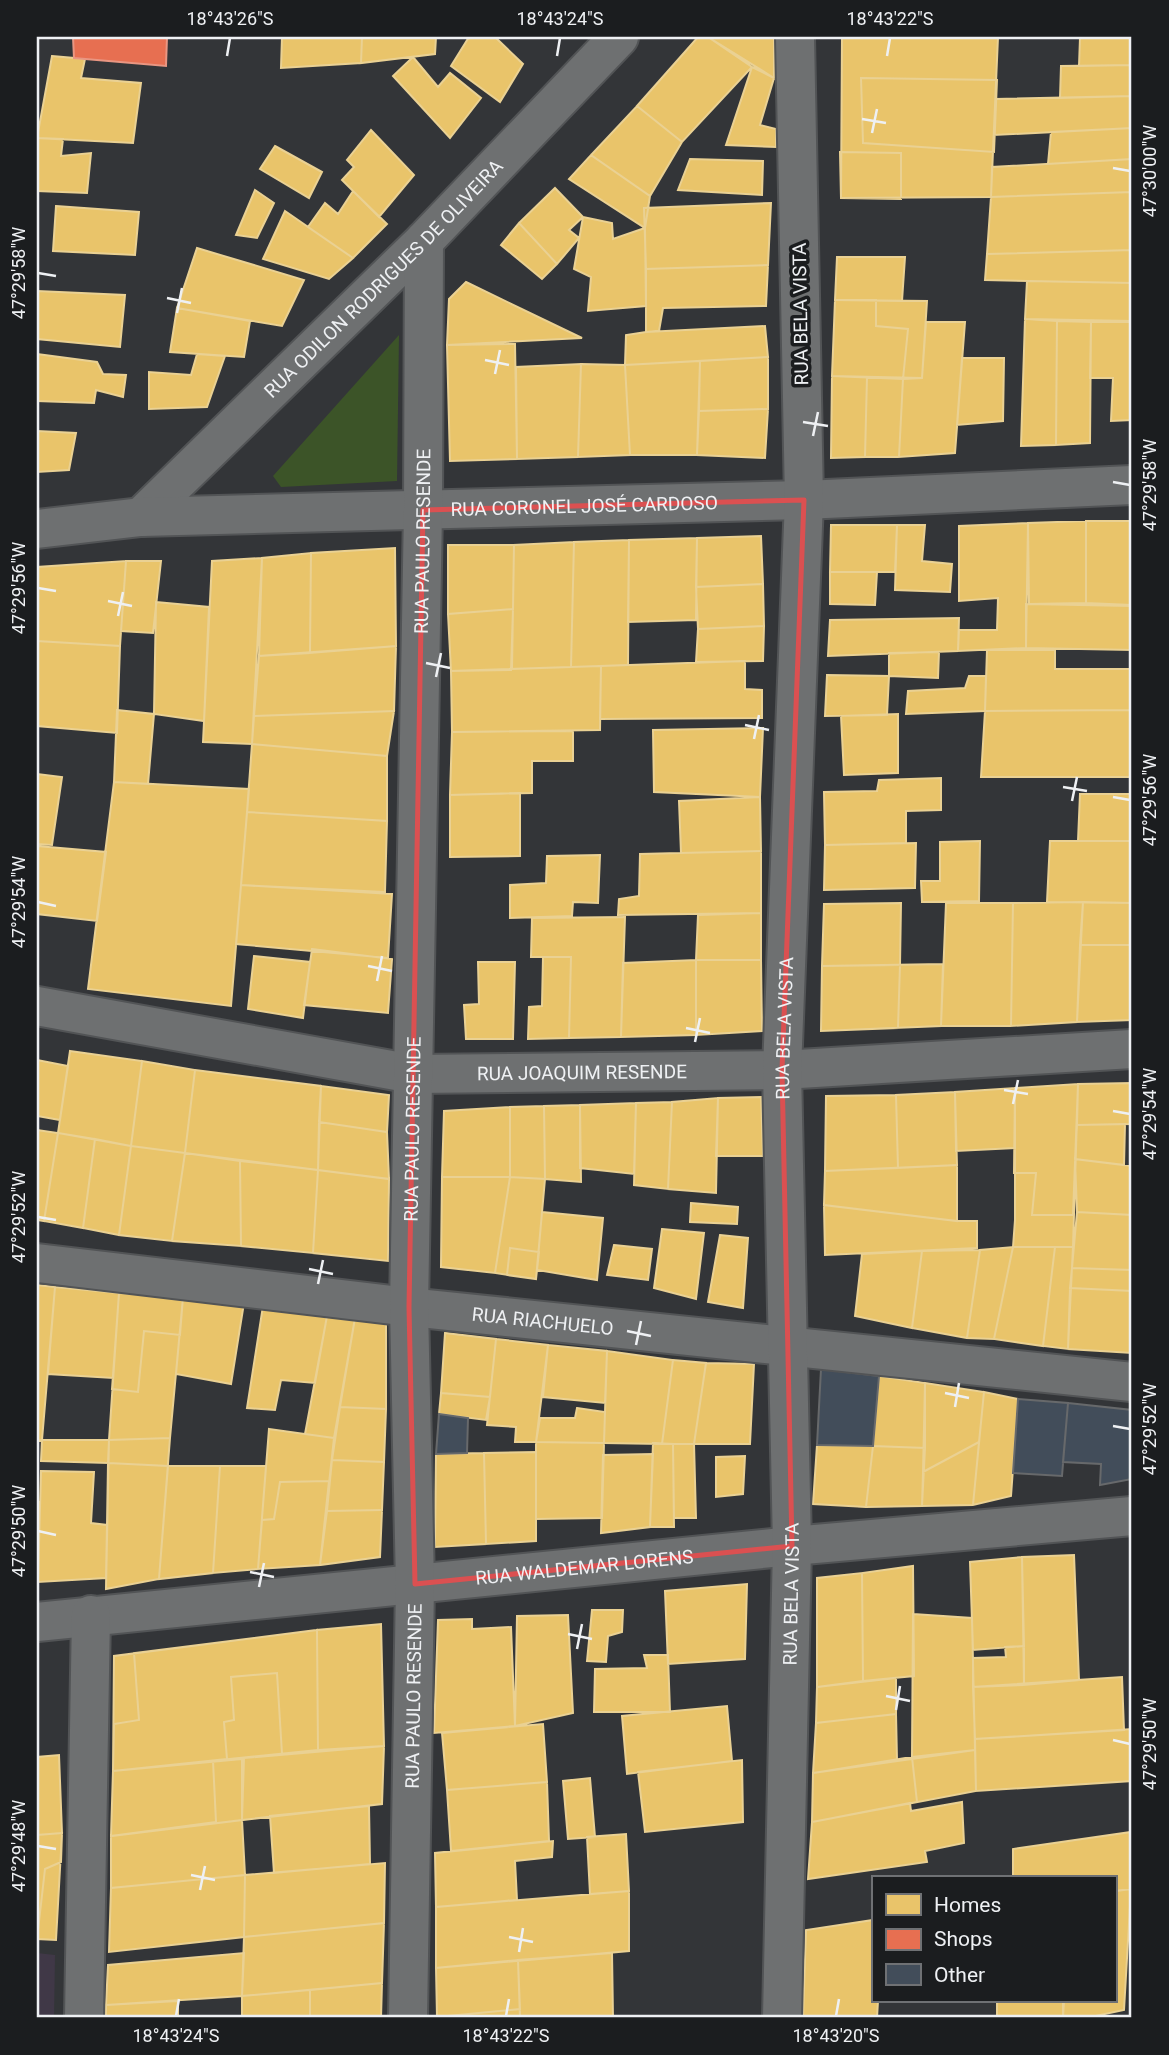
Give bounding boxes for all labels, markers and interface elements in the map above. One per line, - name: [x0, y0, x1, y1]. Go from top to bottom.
- text: 18°43'26"S: [186, 8, 274, 29]
- text: 18°43'24"S: [516, 8, 604, 29]
- text: 18°43'22"S: [846, 8, 934, 29]
- text: 47°30'00"W: [1139, 125, 1160, 217]
- street label: RUA ODILON RODRIGUES DE OLIVEIRA: [259, 155, 508, 403]
- text: 47°29'58"W: [8, 227, 29, 319]
- street label: RUA BELA VISTA: [788, 242, 813, 386]
- text: 47°29'58"W: [1139, 439, 1160, 531]
- street label: RUA PAULO RESENDE: [410, 448, 435, 634]
- street label: RUA CORONEL JOSÉ CARDOSO: [450, 491, 718, 521]
- text: 47°29'56"W: [8, 542, 29, 634]
- text: 47°29'56"W: [1139, 754, 1160, 846]
- text: 47°29'54"W: [8, 856, 29, 948]
- street label: RUA BELA VISTA: [771, 956, 798, 1100]
- street label: RUA PAULO RESENDE: [399, 1036, 426, 1222]
- street label: RUA JOAQUIM RESENDE: [477, 1060, 687, 1085]
- text: 47°29'54"W: [1139, 1068, 1160, 1160]
- text: 47°29'52"W: [8, 1171, 29, 1263]
- street label: RUA RIACHUELO: [471, 1303, 615, 1340]
- text: 47°29'52"W: [1139, 1383, 1160, 1475]
- text: 47°29'50"W: [8, 1485, 29, 1577]
- street label: RUA BELA VISTA: [778, 1522, 804, 1666]
- street label: RUA WALDEMAR LORENS: [474, 1545, 694, 1590]
- street label: RUA PAULO RESENDE: [401, 1603, 427, 1789]
- text: 47°29'50"W: [1139, 1698, 1160, 1790]
- text: 47°29'48"W: [8, 1800, 29, 1892]
- legend: [872, 1876, 1116, 2002]
- text: Homes: [934, 1893, 1001, 1917]
- text: Shops: [934, 1927, 993, 1951]
- text: Other: [934, 1963, 985, 1987]
- text: 18°43'24"S: [132, 2025, 220, 2046]
- text: 18°43'22"S: [462, 2025, 550, 2046]
- text: 18°43'20"S: [792, 2025, 880, 2046]

